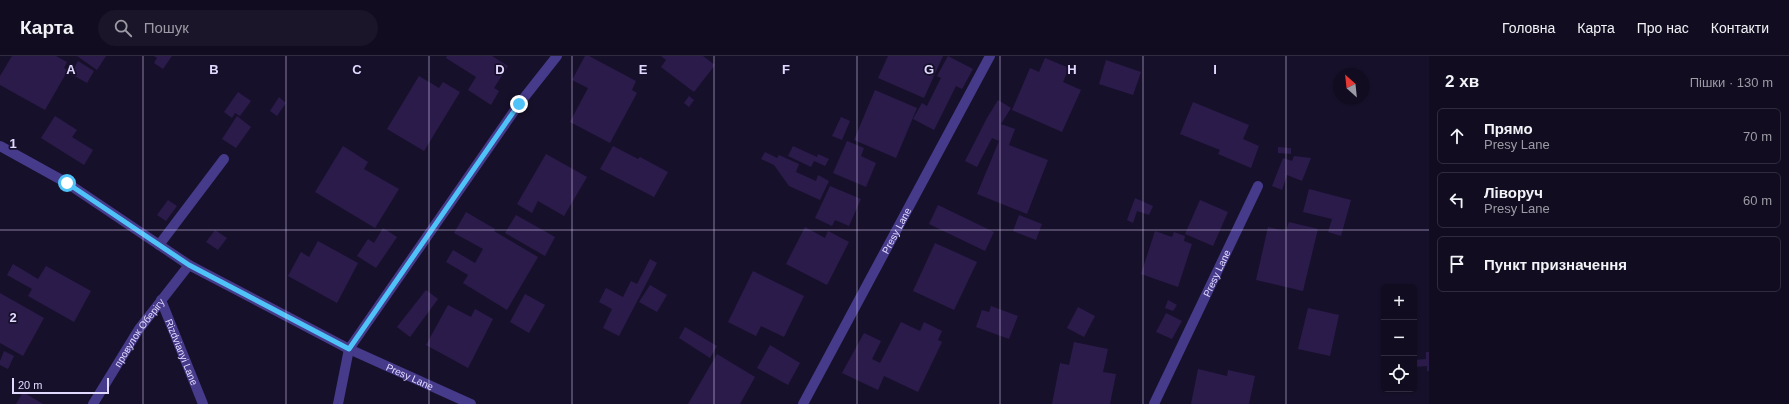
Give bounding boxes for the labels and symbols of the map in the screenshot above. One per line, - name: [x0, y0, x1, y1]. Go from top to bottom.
- text: A: [66, 62, 76, 77]
- text: B: [209, 62, 219, 77]
- text: C: [352, 62, 362, 77]
- text: D: [495, 62, 505, 77]
- text: E: [639, 62, 648, 77]
- text: F: [782, 62, 790, 77]
- text: G: [924, 62, 934, 77]
- text: H: [1067, 62, 1077, 77]
- text: I: [1213, 62, 1217, 77]
- north arrow: [1333, 68, 1369, 104]
- route end: [510, 95, 528, 113]
- text: 1: [9, 136, 17, 151]
- route start: [58, 174, 76, 192]
- street label: Presy Lane: [879, 205, 913, 255]
- street label: Presy Lane: [1201, 248, 1232, 298]
- street label: провулок Оберігу: [112, 296, 166, 369]
- text: 2: [9, 310, 17, 325]
- street label: Rizdvianyi Lane: [164, 317, 200, 387]
- street label: Presy Lane: [385, 361, 436, 392]
- scale bar: [12, 376, 109, 395]

